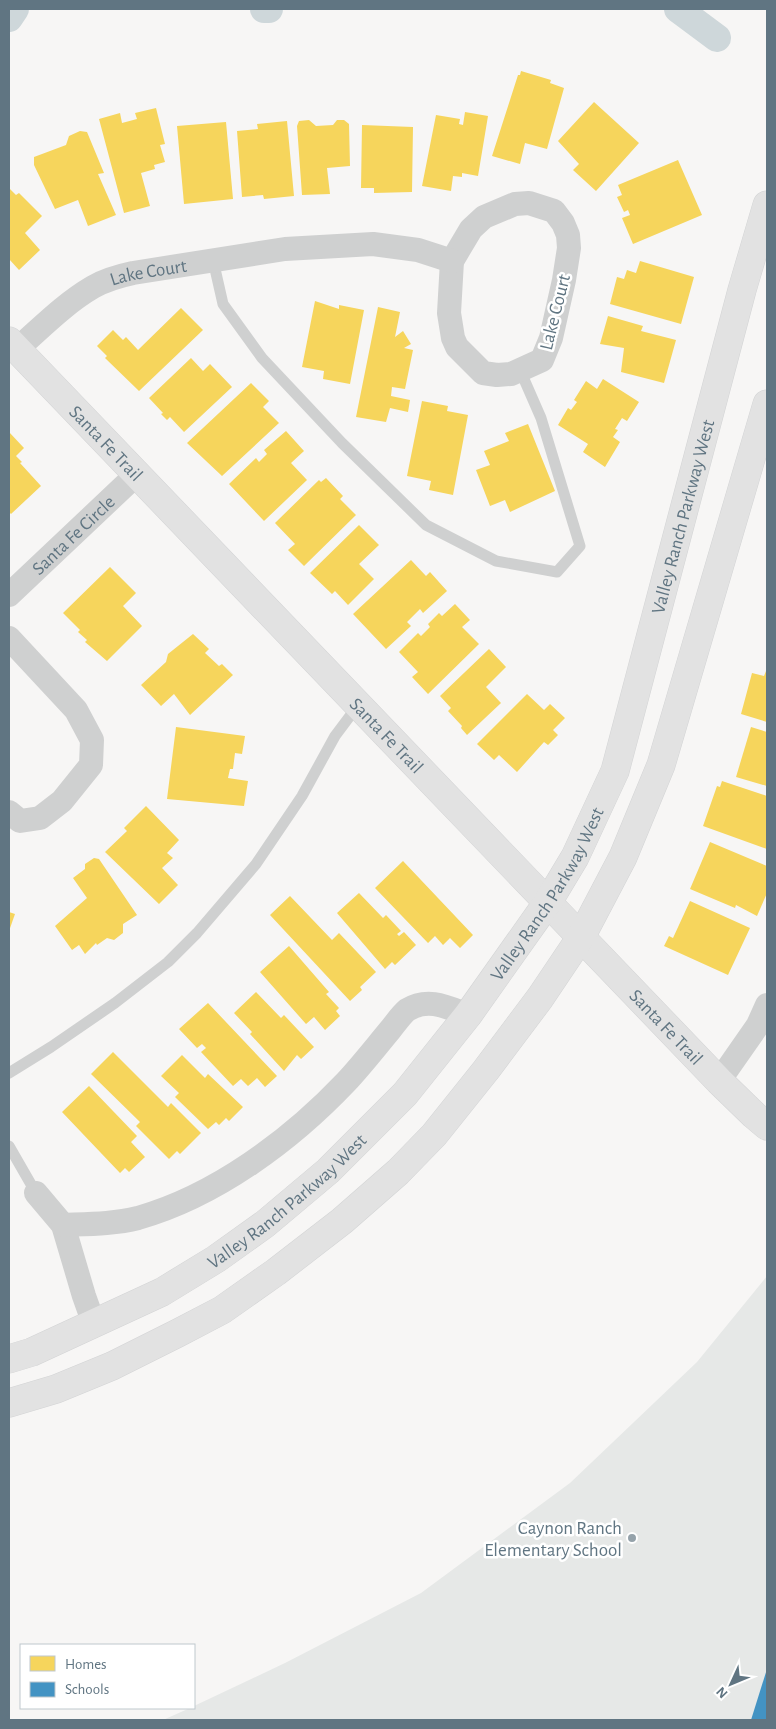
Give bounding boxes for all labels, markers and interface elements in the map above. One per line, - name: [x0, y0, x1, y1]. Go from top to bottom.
- street label: Lake Court: [108, 257, 188, 290]
- street label: Lake Court: [537, 272, 574, 352]
- street label: Santa Fe Trail: [65, 402, 146, 485]
- street label: Valley Ranch Parkway West: [649, 418, 718, 616]
- street label: Santa Fe Circle: [29, 492, 119, 579]
- street label: Santa Fe Trail: [346, 695, 426, 777]
- street label: Valley Ranch Parkway West: [487, 805, 608, 985]
- street label: Santa Fe Trail: [625, 986, 706, 1069]
- street label: Valley Ranch Parkway West: [205, 1131, 370, 1273]
- place label: Caynon Ranch Elementary School: [484, 1519, 622, 1560]
- marker: Caynon Ranch Elementary School: [626, 1532, 638, 1544]
- legend: [20, 1644, 195, 1709]
- text: Homes: [65, 1657, 107, 1672]
- north arrow: [706, 1659, 756, 1709]
- text: Schools: [65, 1682, 109, 1697]
- text: N: [714, 1684, 731, 1701]

